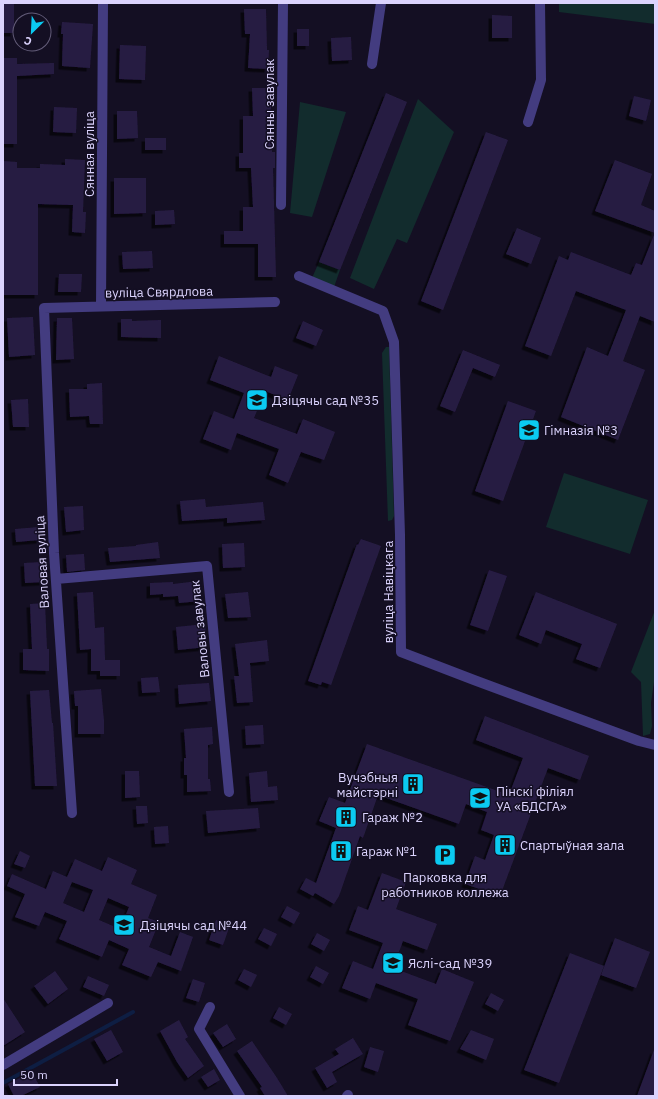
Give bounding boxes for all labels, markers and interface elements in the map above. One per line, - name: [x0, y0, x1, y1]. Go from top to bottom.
- north arrow: [12, 12, 52, 52]
- text: С: [22, 33, 34, 49]
- street label: Сянны завулак: [261, 58, 278, 150]
- street label: Сянная вуліца: [81, 111, 98, 197]
- street label: вуліца Свярдлова: [105, 283, 213, 301]
- school or university icon: Дзіцячы сад №35: [244, 387, 270, 413]
- place label: Дзіцячы сад №35: [272, 392, 379, 409]
- school or university icon: Гімназія №3: [516, 417, 542, 443]
- place label: Гімназія №3: [544, 422, 618, 439]
- street label: Валовая вуліца: [31, 515, 53, 609]
- street label: вуліца Навіцкага: [380, 541, 397, 643]
- street label: Валовы завулак: [186, 579, 214, 679]
- place label: Вучэбныя майстэрні: [337, 769, 398, 801]
- building icon: Вучэбныя майстэрні: [400, 771, 426, 797]
- place label: Пінскі філіял УА «БДСГА»: [496, 783, 574, 815]
- school or university icon: Пінскі філіял УА «БДСГА»: [467, 785, 493, 811]
- building icon: Гараж №2: [333, 804, 359, 830]
- place label: Гараж №2: [362, 809, 423, 826]
- building icon: Спартыўная зала: [492, 832, 518, 858]
- place label: Спартыўная зала: [520, 837, 624, 854]
- building icon: Гараж №1: [328, 838, 354, 864]
- parking icon: Парковка для работников коллежа: [432, 842, 458, 868]
- place label: Гараж №1: [356, 843, 417, 860]
- place label: Парковка для работников коллежа: [381, 869, 509, 901]
- school or university icon: Дзіцячы сад №44: [111, 912, 137, 938]
- place label: Дзіцячы сад №44: [140, 917, 247, 934]
- school or university icon: Яслі-сад №39: [380, 950, 406, 976]
- place label: Яслі-сад №39: [408, 955, 492, 972]
- scale bar: [14, 1061, 117, 1087]
- text: 50 m: [20, 1067, 48, 1082]

